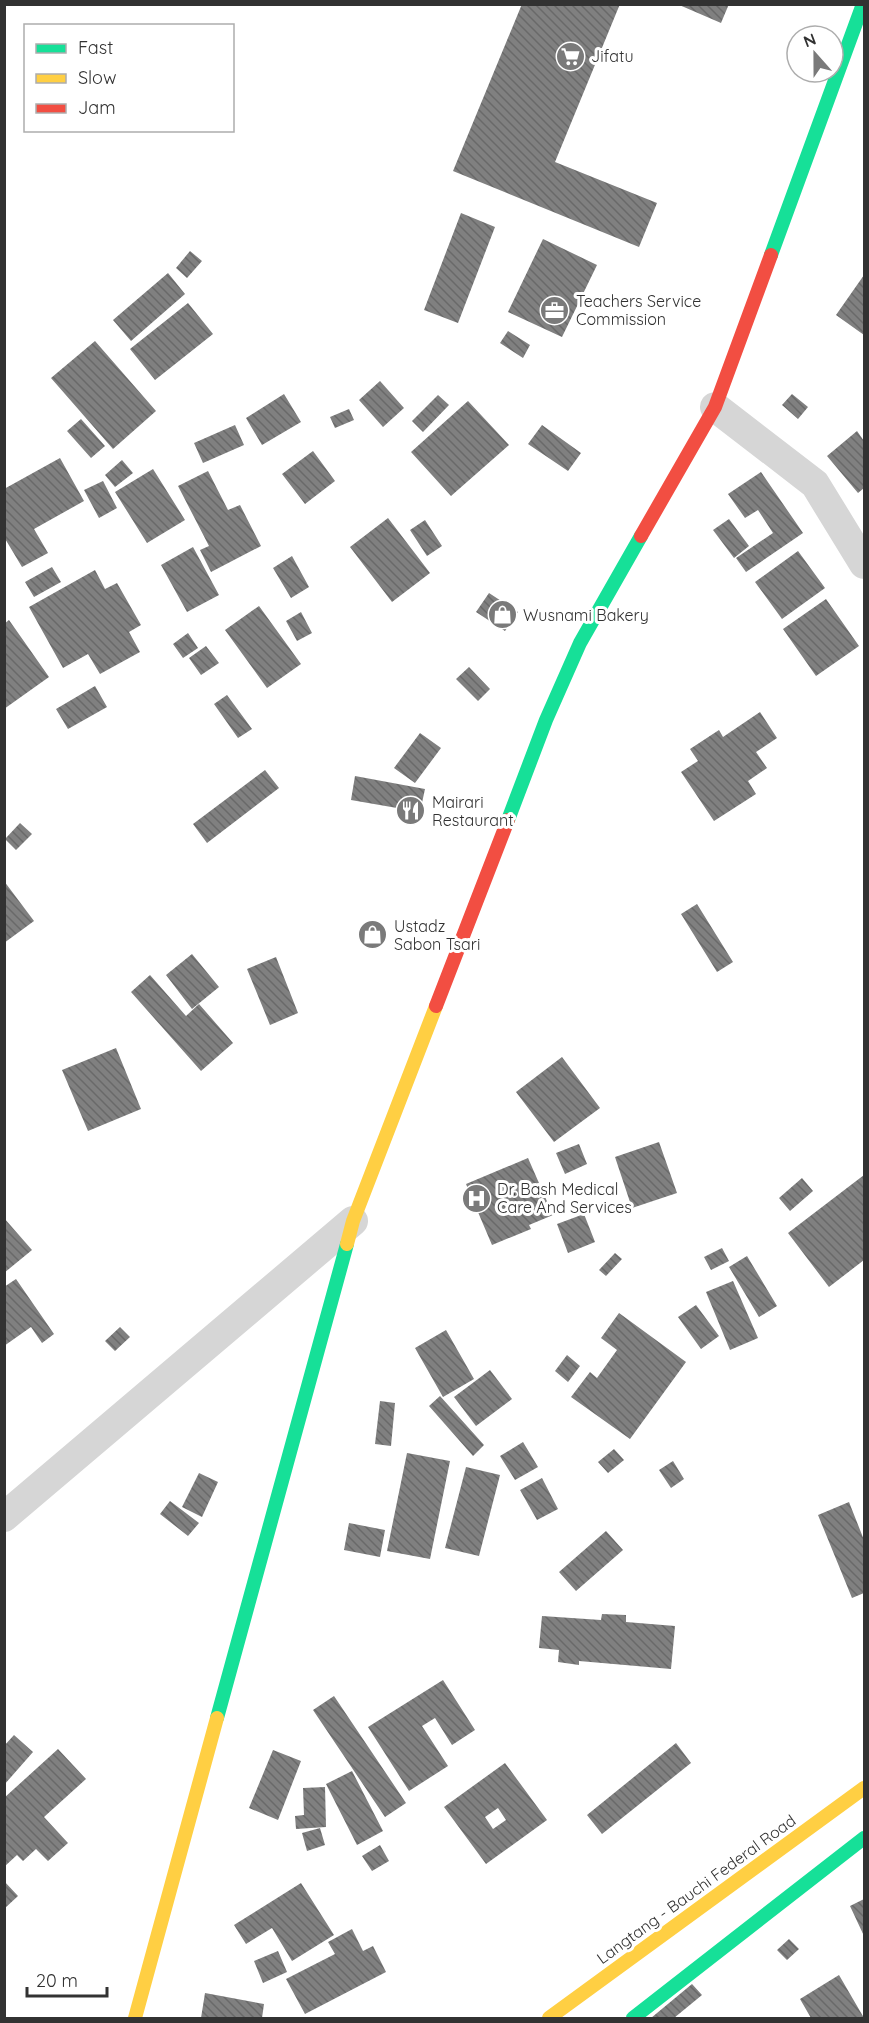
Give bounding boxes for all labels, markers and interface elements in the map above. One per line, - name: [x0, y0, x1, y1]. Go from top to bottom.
- legend: [24, 24, 234, 132]
- north arrow: [785, 24, 845, 84]
- text: N: [801, 29, 819, 51]
- text: Fast: [78, 36, 113, 59]
- supermarket icon: Jifatu: [554, 40, 586, 72]
- place label: Jifatu: [591, 46, 634, 66]
- text: Slow: [78, 66, 116, 89]
- text: Jam: [78, 96, 116, 119]
- place label: Teachers Service Commission: [576, 291, 701, 329]
- office icon: Teachers Service Commission: [539, 294, 571, 326]
- shop icon: Wusnami Bakery: [486, 599, 518, 631]
- place label: Wusnami Bakery: [523, 605, 649, 625]
- place label: Mairari Restaurant: [432, 792, 514, 830]
- restaurant icon: Mairari Restaurant: [395, 795, 427, 827]
- place label: Ustadz Sabon Tsari: [394, 916, 480, 954]
- shop icon: Ustadz Sabon Tsari: [357, 919, 389, 951]
- place label: Dr. Bash Medical Care And Services: [497, 1179, 632, 1217]
- hospital icon: Dr. Bash Medical Care And Services: [460, 1182, 492, 1214]
- street label: Langtang - Bauchi Federal Road: [593, 1810, 799, 1968]
- scale bar: [27, 1960, 106, 1998]
- text: 20 m: [36, 1969, 78, 1992]

